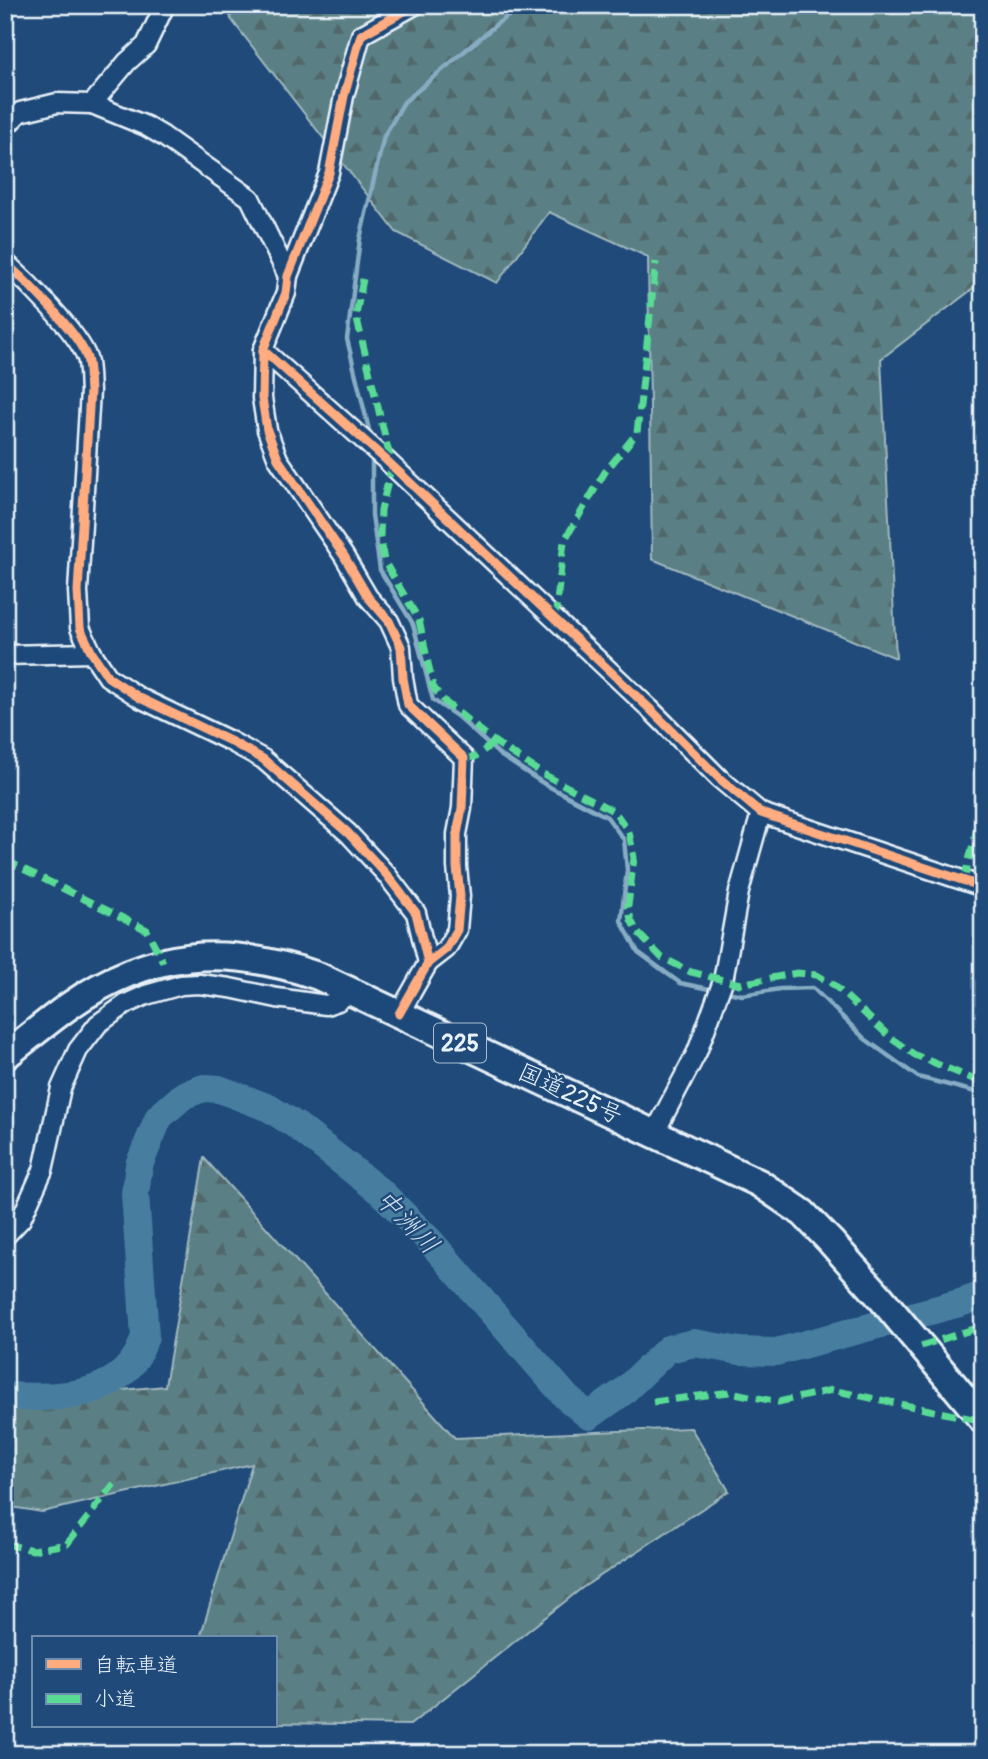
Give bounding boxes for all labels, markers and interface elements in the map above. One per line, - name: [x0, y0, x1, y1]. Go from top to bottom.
- road number: 225: [434, 1024, 486, 1062]
- street label: 国道225号: [513, 1057, 627, 1131]
- water label: 中洲川: [368, 1183, 446, 1261]
- legend: [32, 1636, 276, 1728]
- text: 自転車道: [94, 1652, 178, 1679]
- text: 小道: [94, 1686, 136, 1713]

